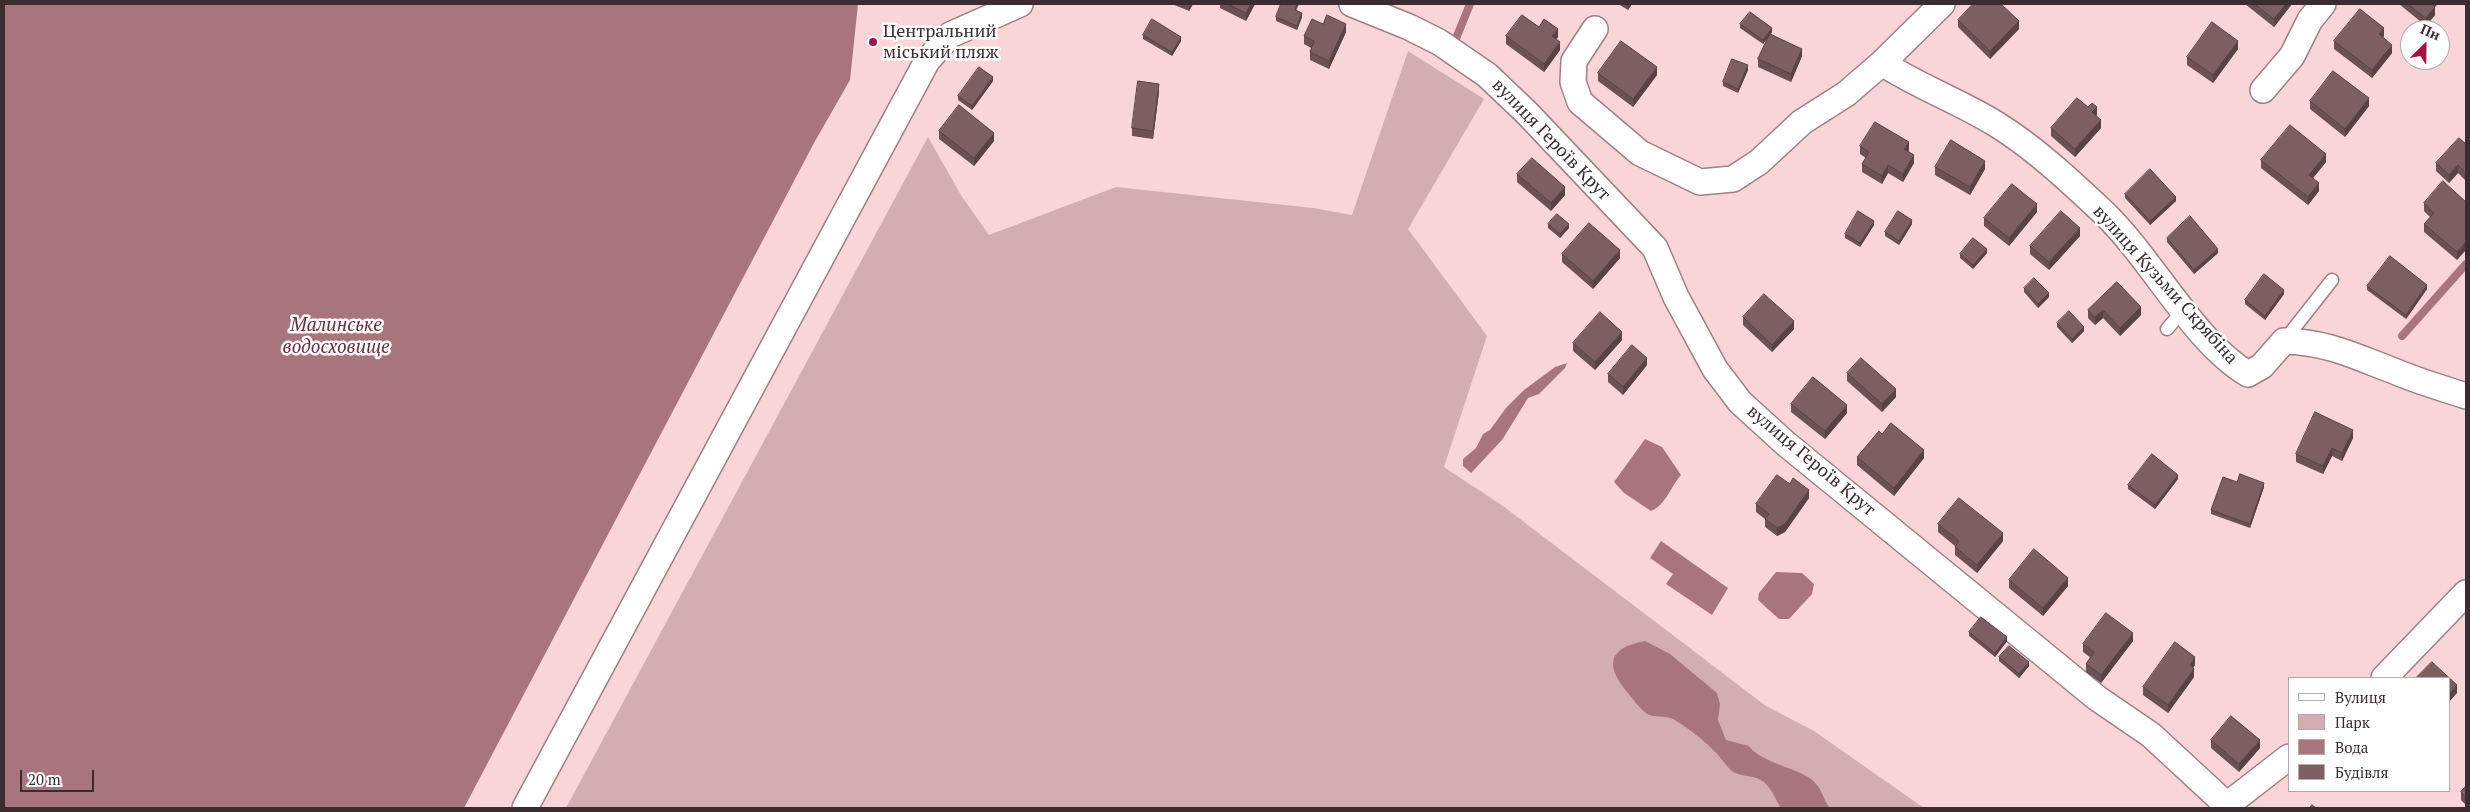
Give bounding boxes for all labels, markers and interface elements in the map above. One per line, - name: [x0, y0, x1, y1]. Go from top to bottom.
- text: Пн: [2418, 19, 2444, 44]
- north arrow: [2400, 20, 2450, 70]
- place label: Центральний міський пляж: [883, 21, 999, 64]
- marker: Центральний міський пляж: [867, 36, 879, 48]
- street label: вулиця Героїв Крут: [1487, 75, 1615, 205]
- street label: вулиця Кузьми Скрябіна: [2088, 201, 2242, 369]
- water label: Малинське водосховище: [282, 315, 390, 359]
- street label: вулиця Героїв Крут: [1742, 401, 1880, 521]
- legend: [2288, 677, 2450, 792]
- text: Вулиця: [2335, 687, 2386, 707]
- text: Парк: [2335, 712, 2370, 732]
- text: Вода: [2335, 737, 2368, 757]
- scale bar: [22, 760, 96, 792]
- text: Будівля: [2335, 762, 2388, 782]
- text: 20 m: [28, 769, 61, 789]

